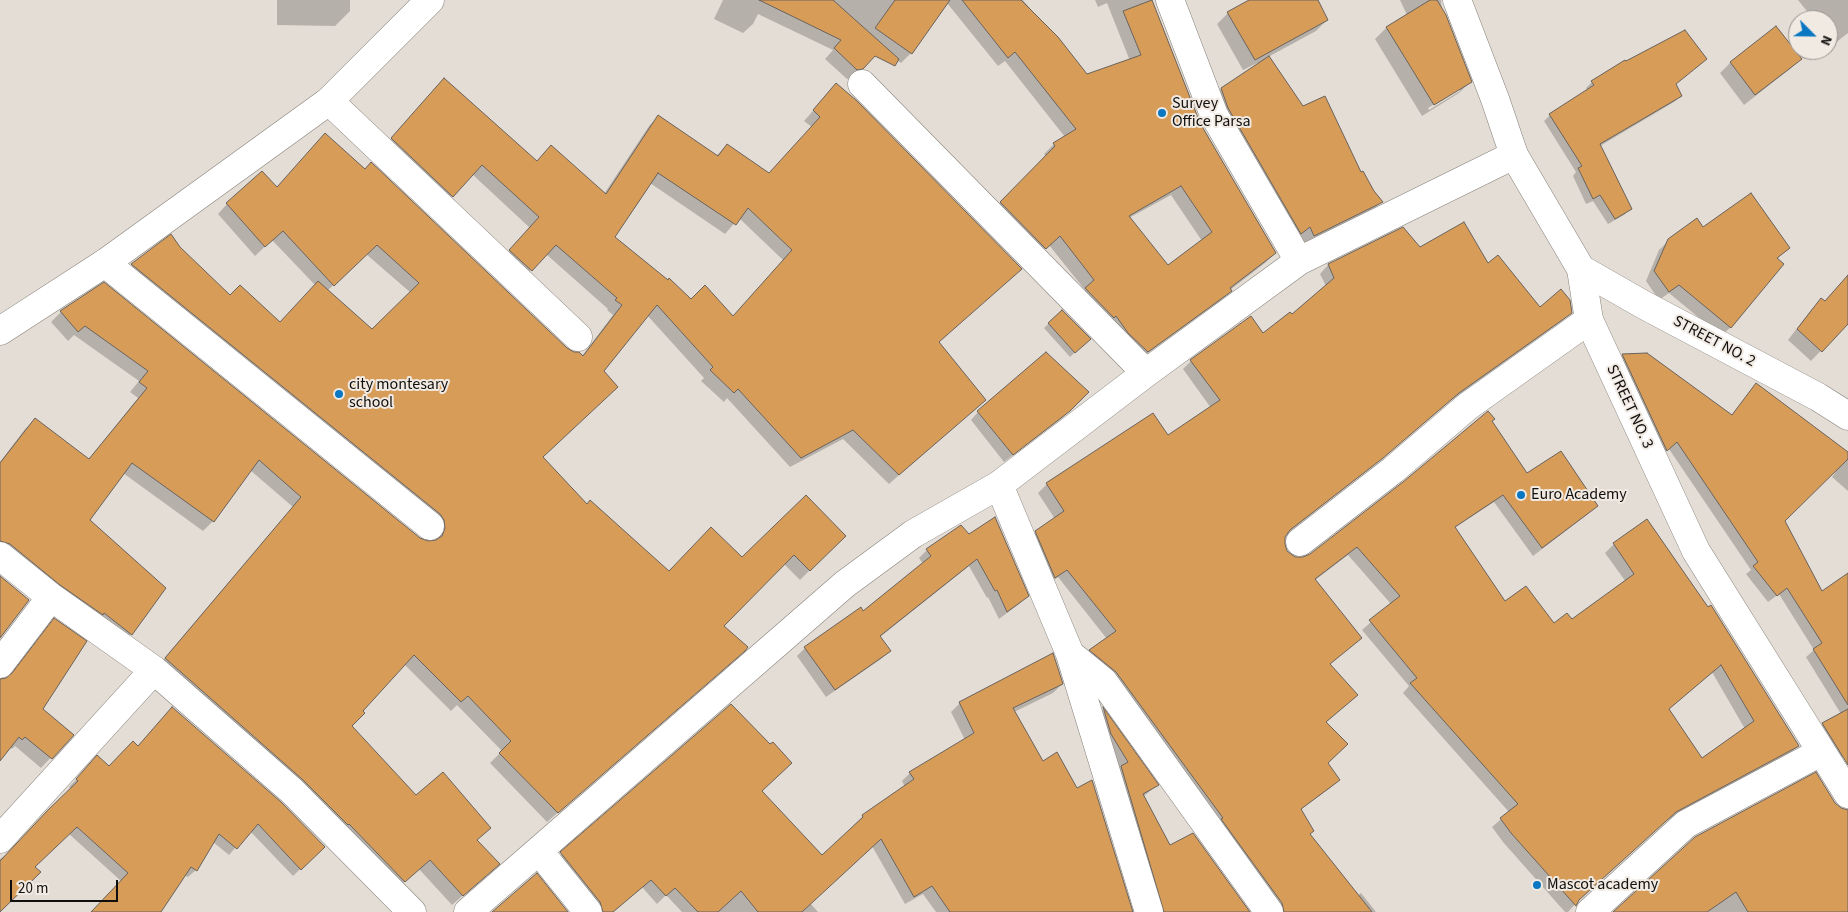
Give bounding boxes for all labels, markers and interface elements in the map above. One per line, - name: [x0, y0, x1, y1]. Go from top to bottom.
- north arrow: [1788, 10, 1838, 60]
- text: N: [1815, 32, 1837, 49]
- place label: Survey Office Parsa: [1172, 94, 1251, 132]
- marker: Survey Office Parsa: [1156, 107, 1168, 119]
- street label: STREET NO. 2: [1669, 312, 1759, 372]
- street label: STREET NO. 3: [1601, 362, 1657, 452]
- place label: city montesary school: [349, 375, 448, 413]
- marker: city montesary school: [333, 388, 345, 400]
- place label: Euro Academy: [1531, 485, 1627, 505]
- marker: Euro Academy: [1515, 489, 1527, 501]
- scale bar: [12, 870, 120, 902]
- place label: Mascot academy: [1547, 875, 1658, 895]
- text: 20 m: [18, 878, 48, 899]
- marker: Mascot academy: [1531, 879, 1543, 891]

